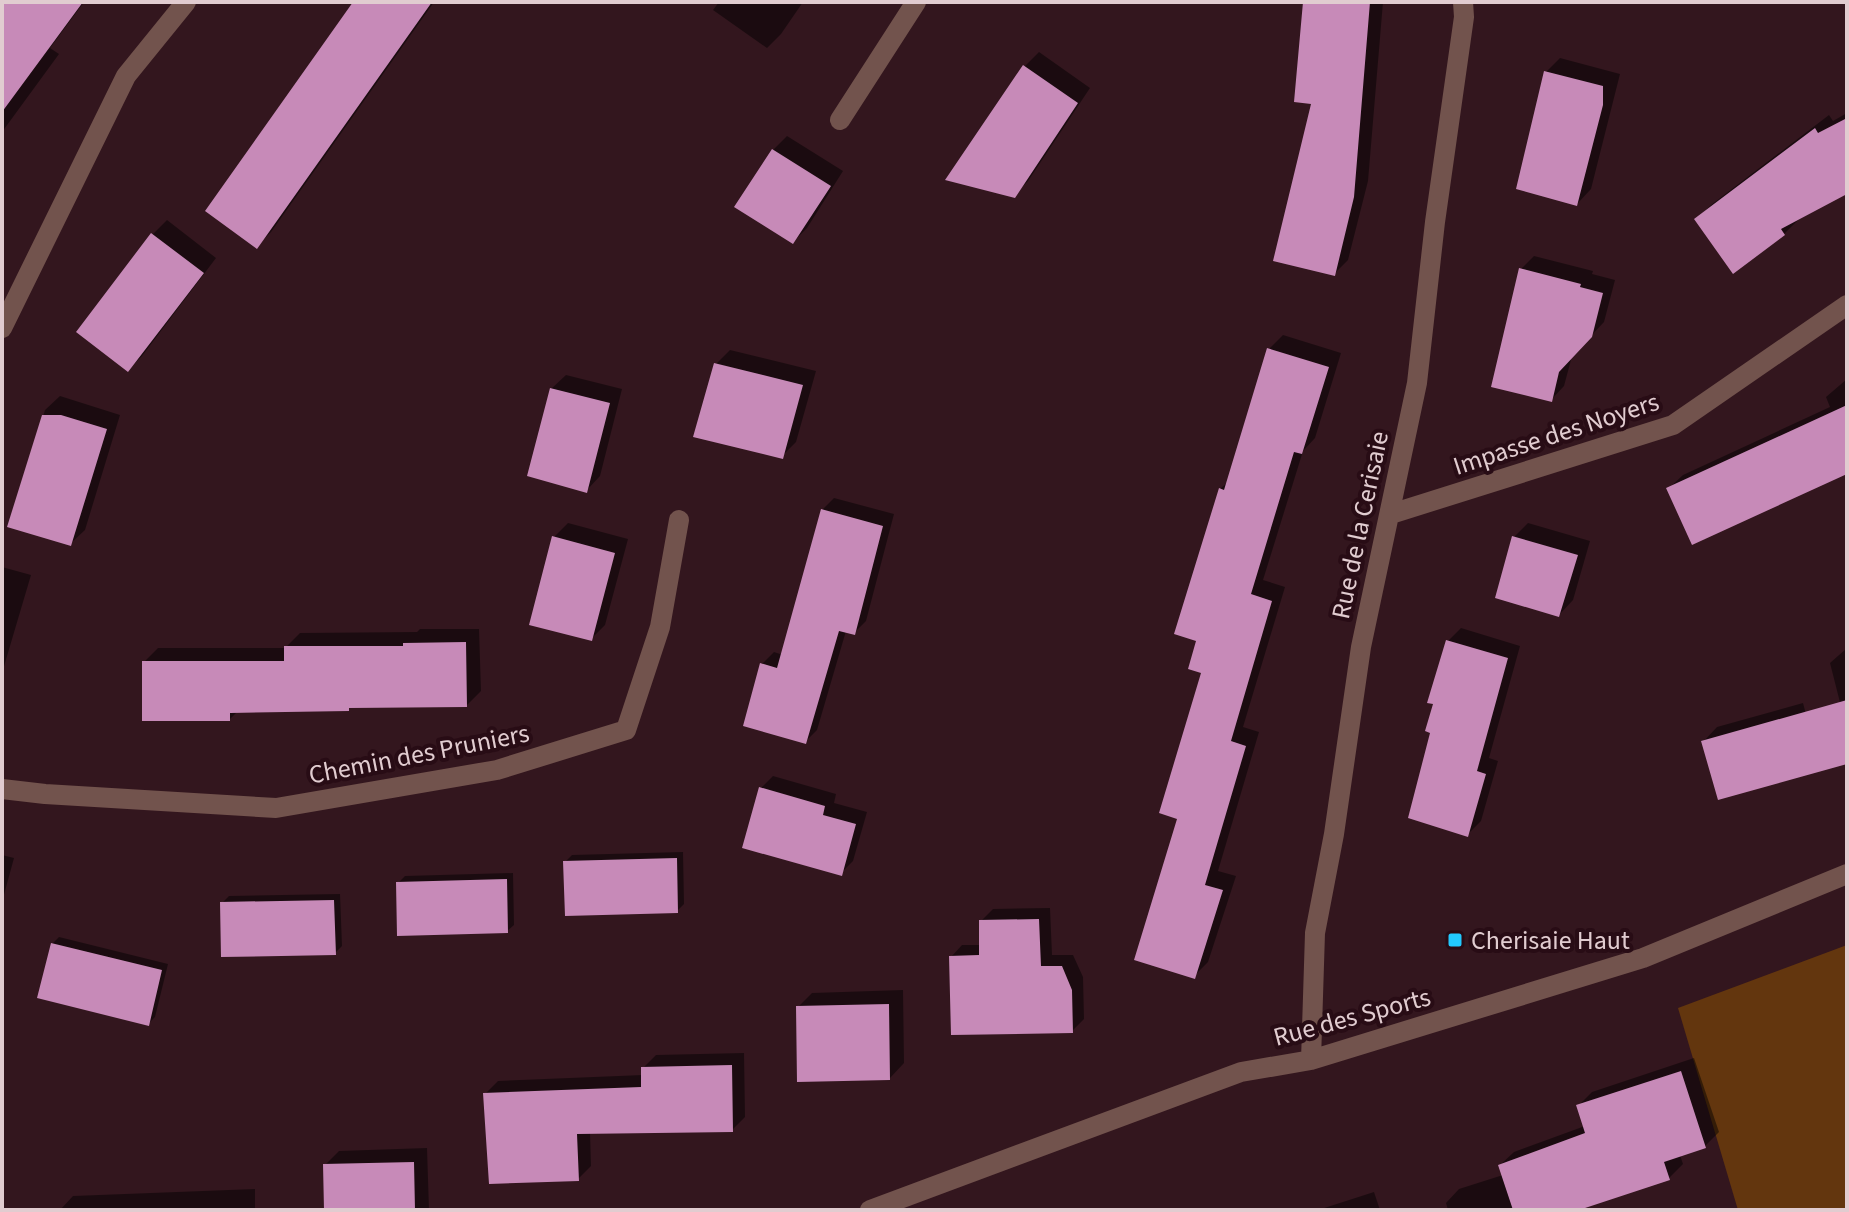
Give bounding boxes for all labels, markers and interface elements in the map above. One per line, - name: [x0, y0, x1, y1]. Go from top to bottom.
- street label: Impasse des Noyers: [1448, 383, 1664, 485]
- street label: Rue de la Cerisaie: [1322, 428, 1398, 622]
- street label: Chemin des Pruniers: [306, 714, 533, 794]
- place label: Cherisaie Haut: [1471, 922, 1630, 959]
- marker: Cherisaie Haut: [1446, 931, 1464, 949]
- street label: Rue des Sports: [1269, 978, 1435, 1056]

